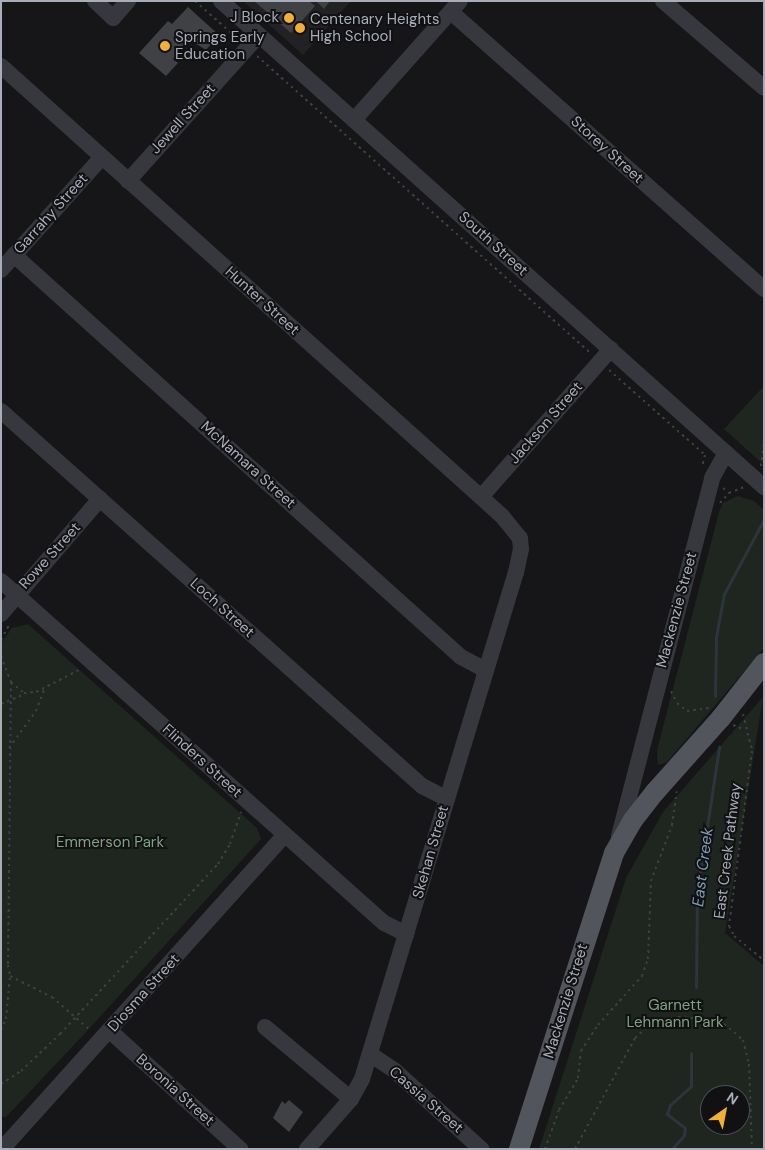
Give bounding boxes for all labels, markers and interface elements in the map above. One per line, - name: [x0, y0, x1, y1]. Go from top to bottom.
- place label: J Block: [230, 9, 279, 27]
- place label: Centenary Heights High School: [310, 10, 439, 45]
- marker: J Block: [283, 12, 295, 24]
- marker: Centenary Heights High School: [294, 22, 306, 34]
- place label: Springs Early Education: [175, 28, 265, 63]
- marker: Springs Early Education: [159, 40, 171, 52]
- street label: Jewell Street: [147, 80, 219, 158]
- street label: Storey Street: [567, 113, 647, 187]
- street label: Garrahy Street: [10, 170, 92, 258]
- street label: South Street: [455, 208, 531, 280]
- street label: Hunter Street: [221, 263, 303, 339]
- street label: Jackson Street: [505, 378, 587, 468]
- street label: McNamara Street: [197, 418, 299, 512]
- street label: Rowe Street: [15, 519, 85, 593]
- street label: Mackenzie Street: [653, 550, 701, 670]
- street label: Loch Street: [186, 574, 258, 642]
- street label: Flinders Street: [158, 720, 246, 802]
- street label: East Creek Pathway: [711, 782, 745, 920]
- street label: Skehan Street: [409, 803, 453, 901]
- water label: East Creek: [689, 826, 717, 908]
- park label: Emmerson Park: [56, 834, 164, 852]
- street label: Mackenzie Street: [540, 941, 592, 1061]
- street label: Diosma Street: [104, 950, 184, 1036]
- park label: Garnett Lehmann Park: [626, 996, 724, 1031]
- street label: Boronia Street: [132, 1050, 218, 1130]
- street label: Cassia Street: [385, 1063, 467, 1137]
- north arrow: [700, 1085, 750, 1135]
- text: N: [723, 1088, 742, 1109]

